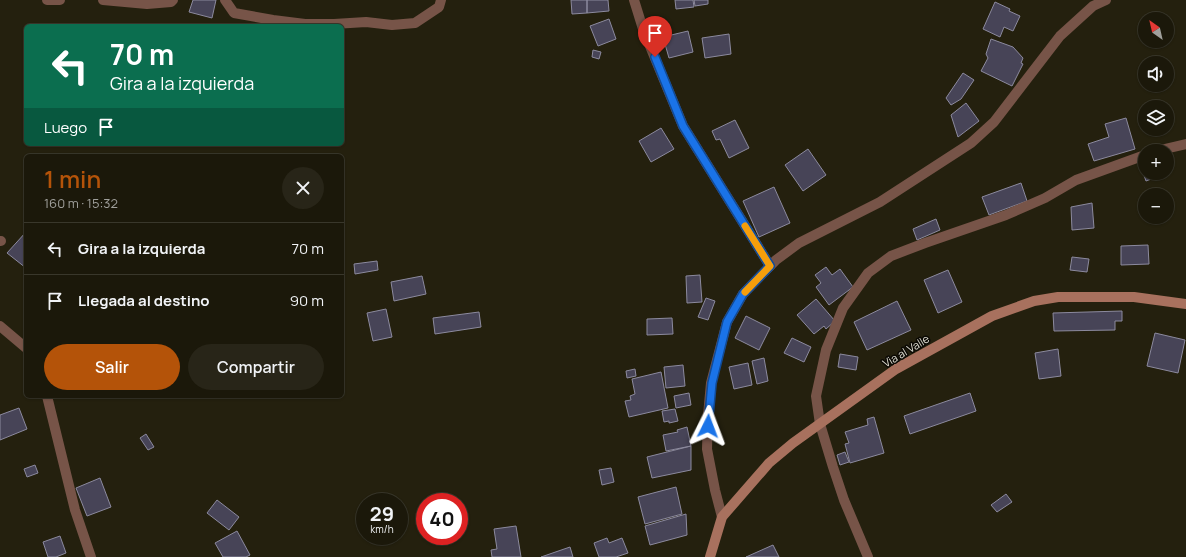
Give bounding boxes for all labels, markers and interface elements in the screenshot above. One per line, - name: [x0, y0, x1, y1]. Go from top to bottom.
- north arrow: [1138, 12, 1174, 48]
- map controls: [1138, 12, 1174, 224]
- pin: [638, 16, 672, 57]
- icon: arrive: [644, 22, 666, 44]
- text: 70 m: [110, 35, 174, 73]
- icon: left: [44, 40, 96, 92]
- button: sound: [1138, 56, 1174, 92]
- text: Gira a la izquierda: [110, 71, 254, 95]
- button: layers: [1138, 100, 1174, 136]
- icon: arrive: [95, 116, 117, 138]
- text: Luego: [44, 117, 87, 138]
- button: +: [1138, 144, 1174, 180]
- text: 1 min: [44, 162, 101, 195]
- button: close: [282, 167, 324, 209]
- button: −: [1138, 188, 1174, 224]
- text: 160 m · 15:32: [44, 194, 118, 212]
- icon: left: [44, 238, 66, 260]
- text: Gira a la izquierda: [78, 238, 205, 259]
- text: 70 m: [292, 238, 324, 259]
- icon: arrive: [44, 290, 66, 312]
- text: Llegada al destino: [78, 290, 210, 311]
- text: 90 m: [290, 290, 324, 311]
- street label: Via al Valle: [880, 330, 932, 370]
- button: Salir: [44, 344, 180, 390]
- button: Compartir: [188, 344, 324, 390]
- position arrow: [687, 405, 729, 447]
- speed limit sign: 40: [416, 493, 468, 545]
- text: 29: [370, 500, 394, 527]
- text: km/h: [370, 522, 394, 536]

